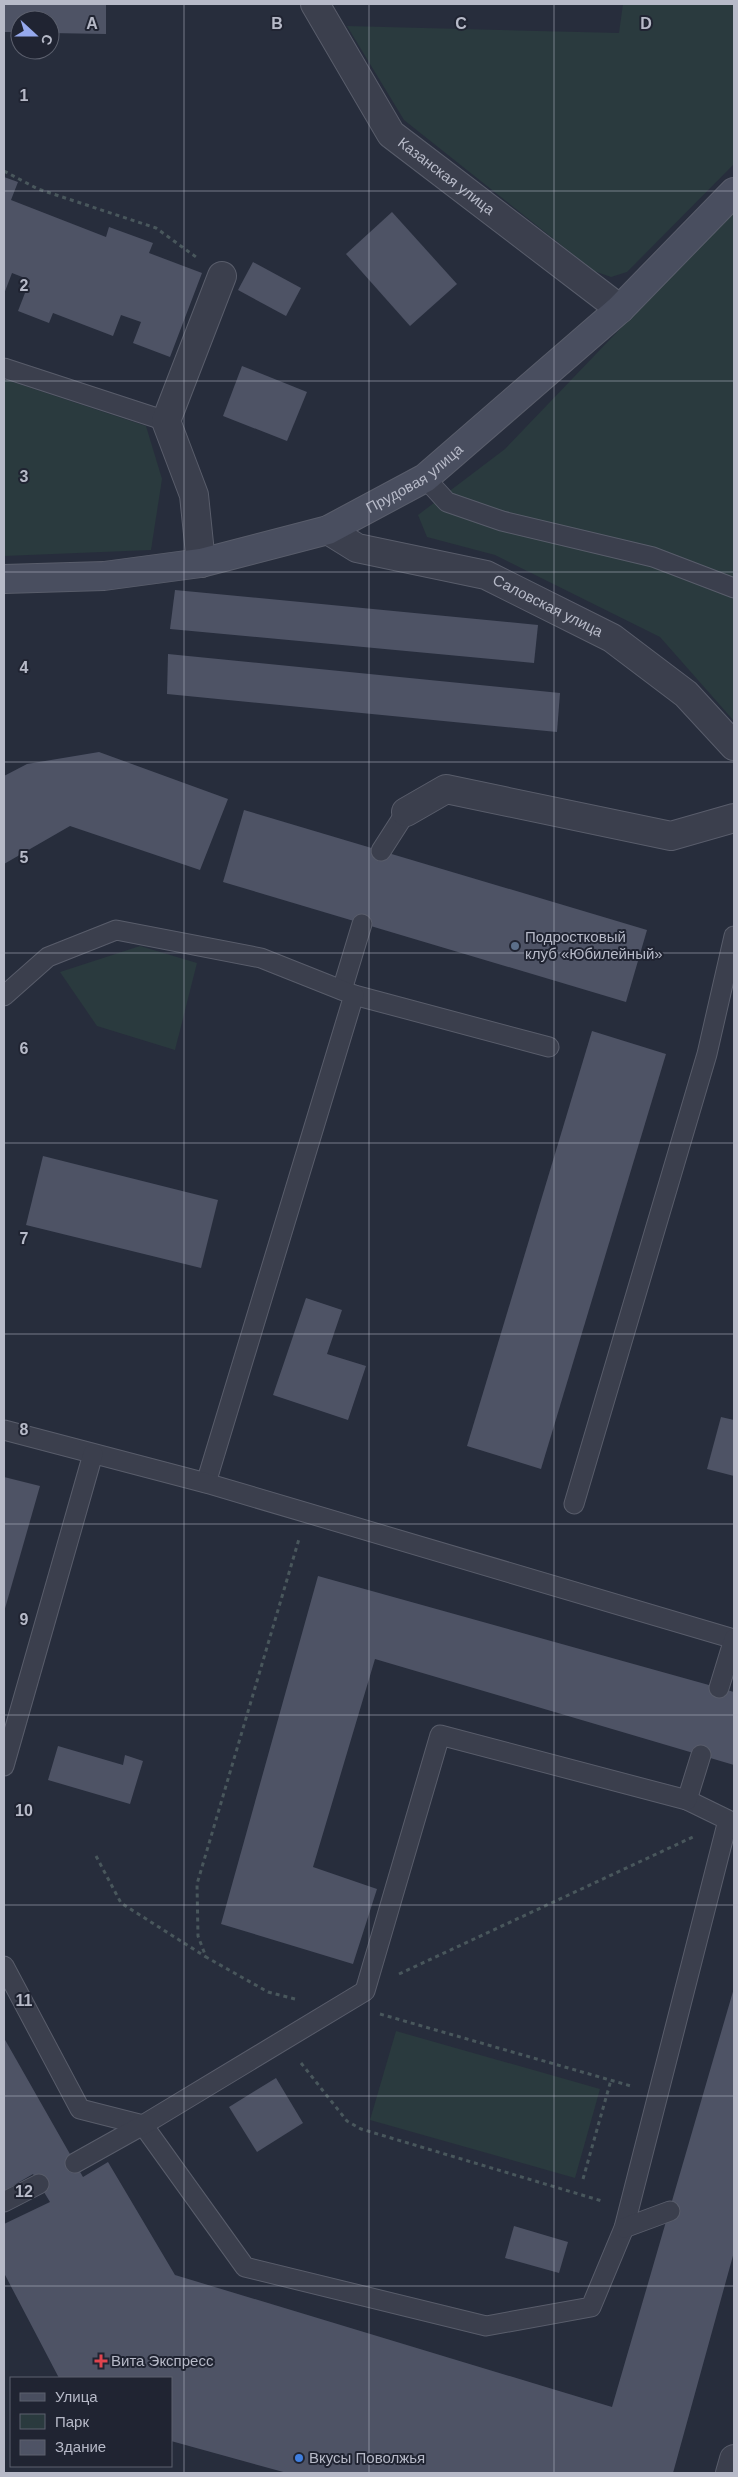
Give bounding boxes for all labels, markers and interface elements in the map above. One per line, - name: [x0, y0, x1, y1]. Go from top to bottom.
- north arrow: [10, 10, 60, 60]
- text: A: [86, 15, 98, 32]
- text: B: [271, 15, 283, 32]
- text: C: [455, 15, 467, 32]
- text: D: [640, 15, 652, 32]
- text: С: [38, 32, 56, 47]
- text: 1: [20, 87, 29, 104]
- street label: Казанская улица: [395, 134, 499, 218]
- text: 2: [20, 277, 29, 294]
- street label: Прудовая улица: [363, 440, 466, 516]
- text: 3: [20, 468, 29, 485]
- street label: Саловская улица: [490, 571, 606, 640]
- text: 4: [20, 659, 29, 676]
- text: 5: [20, 849, 29, 866]
- place label: Подростковый клуб «Юбилейный»: [525, 928, 663, 962]
- marker: Подростковый клуб «Юбилейный»: [509, 940, 521, 952]
- text: 6: [20, 1040, 29, 1057]
- text: 7: [20, 1230, 29, 1247]
- text: 8: [20, 1421, 29, 1438]
- text: 9: [20, 1611, 29, 1628]
- text: 10: [15, 1802, 33, 1819]
- text: 11: [16, 1992, 33, 2009]
- text: 12: [15, 2183, 33, 2200]
- place label: Вита Экспресс: [111, 2352, 214, 2369]
- marker: Вита Экспресс: [95, 2355, 107, 2367]
- legend: [10, 2377, 172, 2467]
- text: Улица: [55, 2388, 98, 2405]
- text: Парк: [55, 2413, 89, 2430]
- text: Здание: [55, 2438, 106, 2455]
- place label: Вкусы Поволжья: [309, 2449, 425, 2466]
- marker: Вкусы Поволжья: [293, 2452, 305, 2464]

